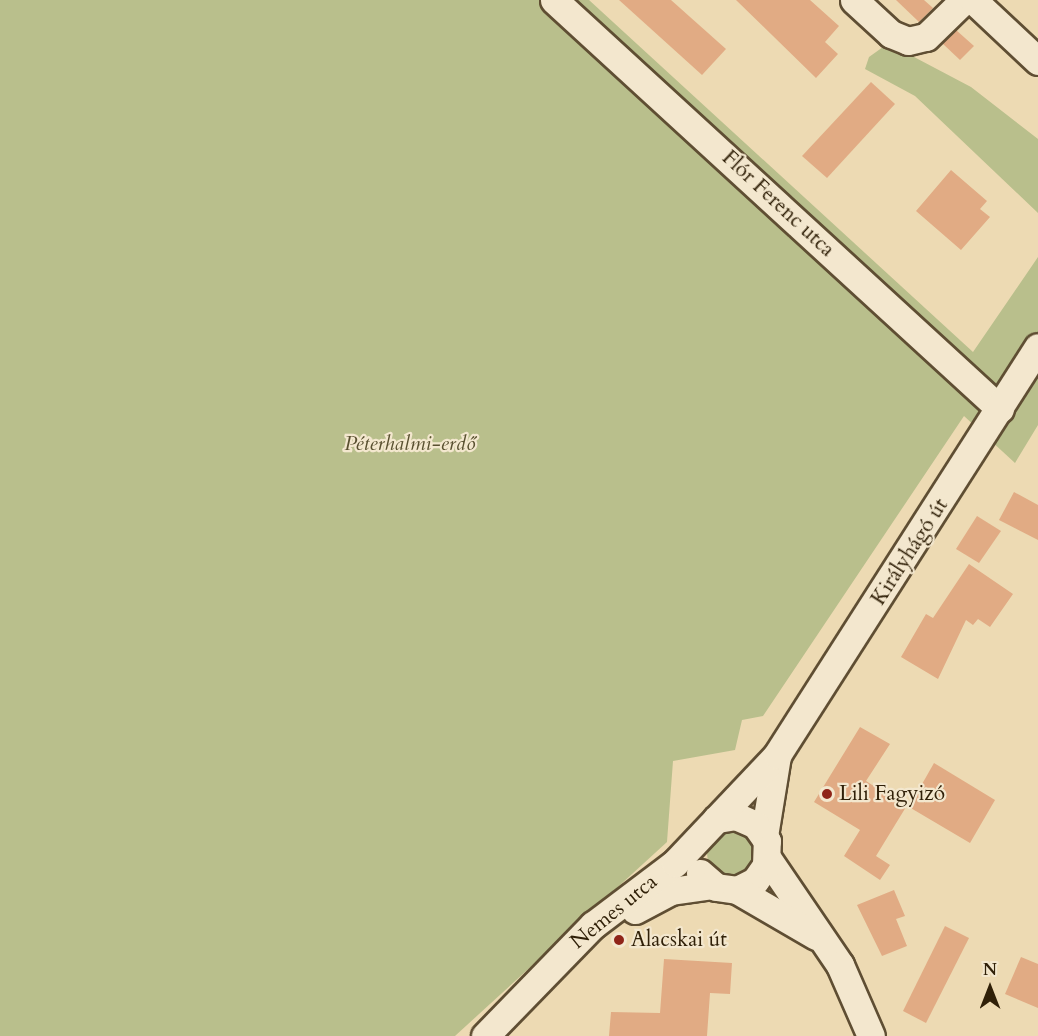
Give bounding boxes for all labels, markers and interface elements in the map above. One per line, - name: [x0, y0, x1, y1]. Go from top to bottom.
- street label: Flór Ferenc utca: [717, 145, 839, 263]
- park label: Péterhalmi-erdő: [344, 431, 476, 457]
- street label: Királyhágó út: [866, 494, 954, 610]
- place label: Lili Fagyizó: [839, 781, 945, 807]
- marker: Lili Fagyizó: [820, 787, 834, 801]
- street label: Nemes utca: [566, 869, 662, 955]
- place label: Alacskai út: [631, 927, 727, 953]
- marker: Alacskai út: [612, 933, 626, 947]
- north arrow: [960, 958, 1020, 1018]
- text: N: [983, 959, 997, 981]

